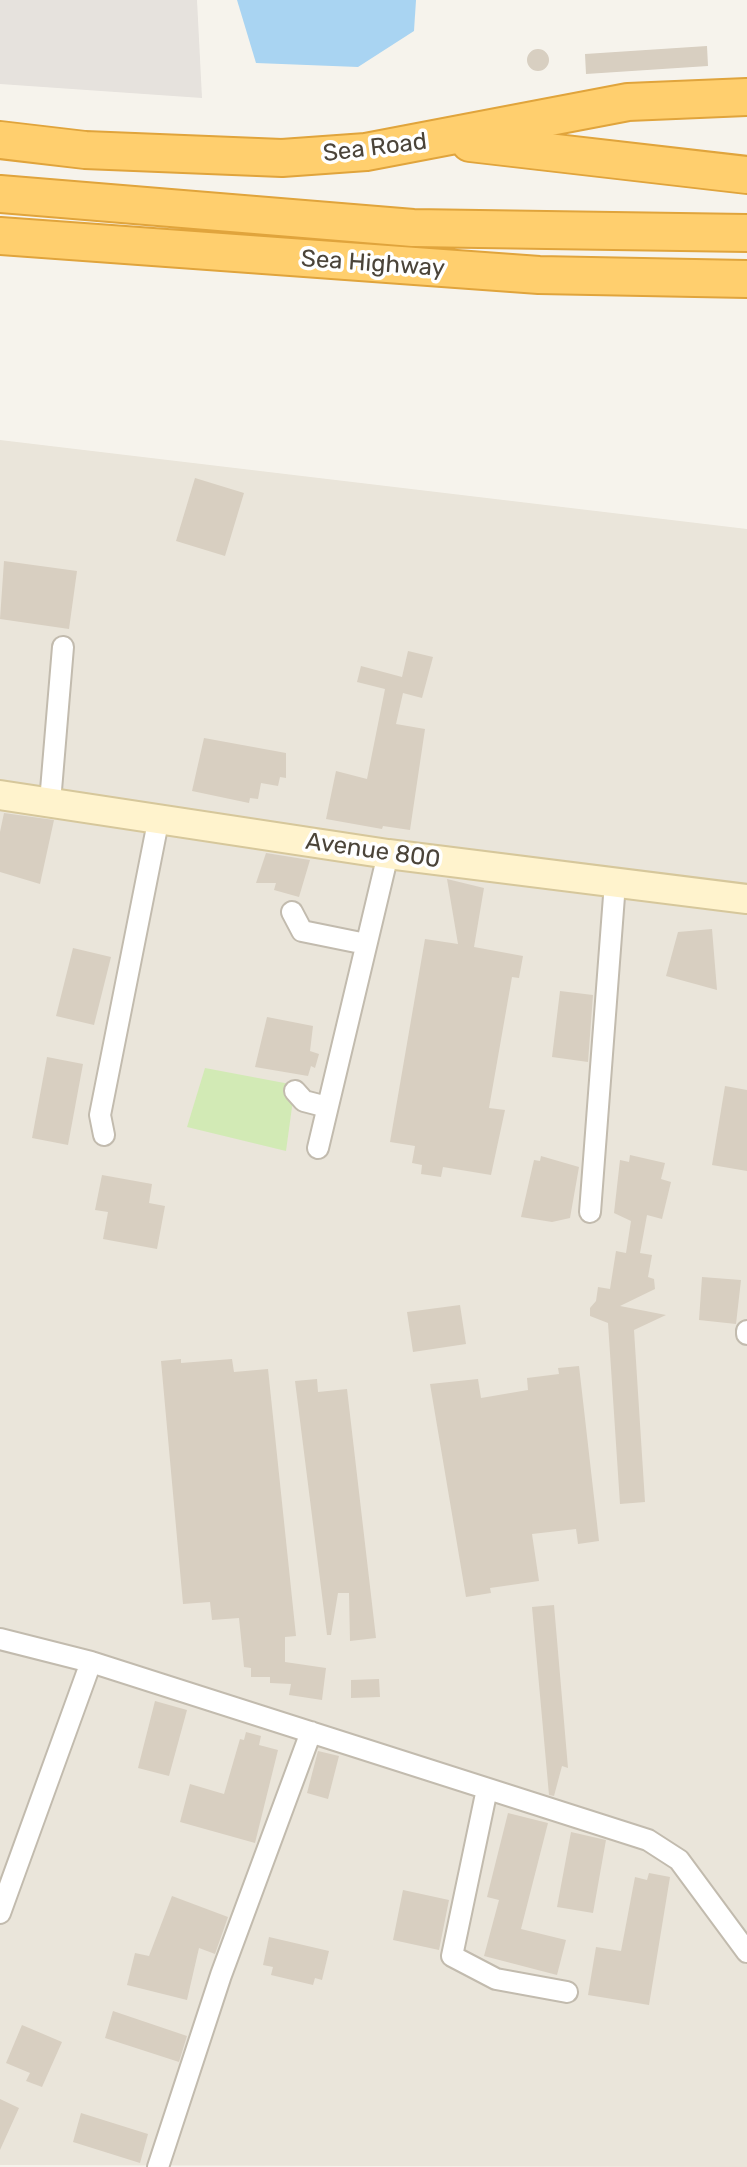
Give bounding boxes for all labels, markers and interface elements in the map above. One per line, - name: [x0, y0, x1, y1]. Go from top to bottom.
- street label: Sea Road: [321, 127, 429, 169]
- street label: Sea Highway: [300, 245, 446, 283]
- street label: Avenue 800: [304, 827, 442, 875]

